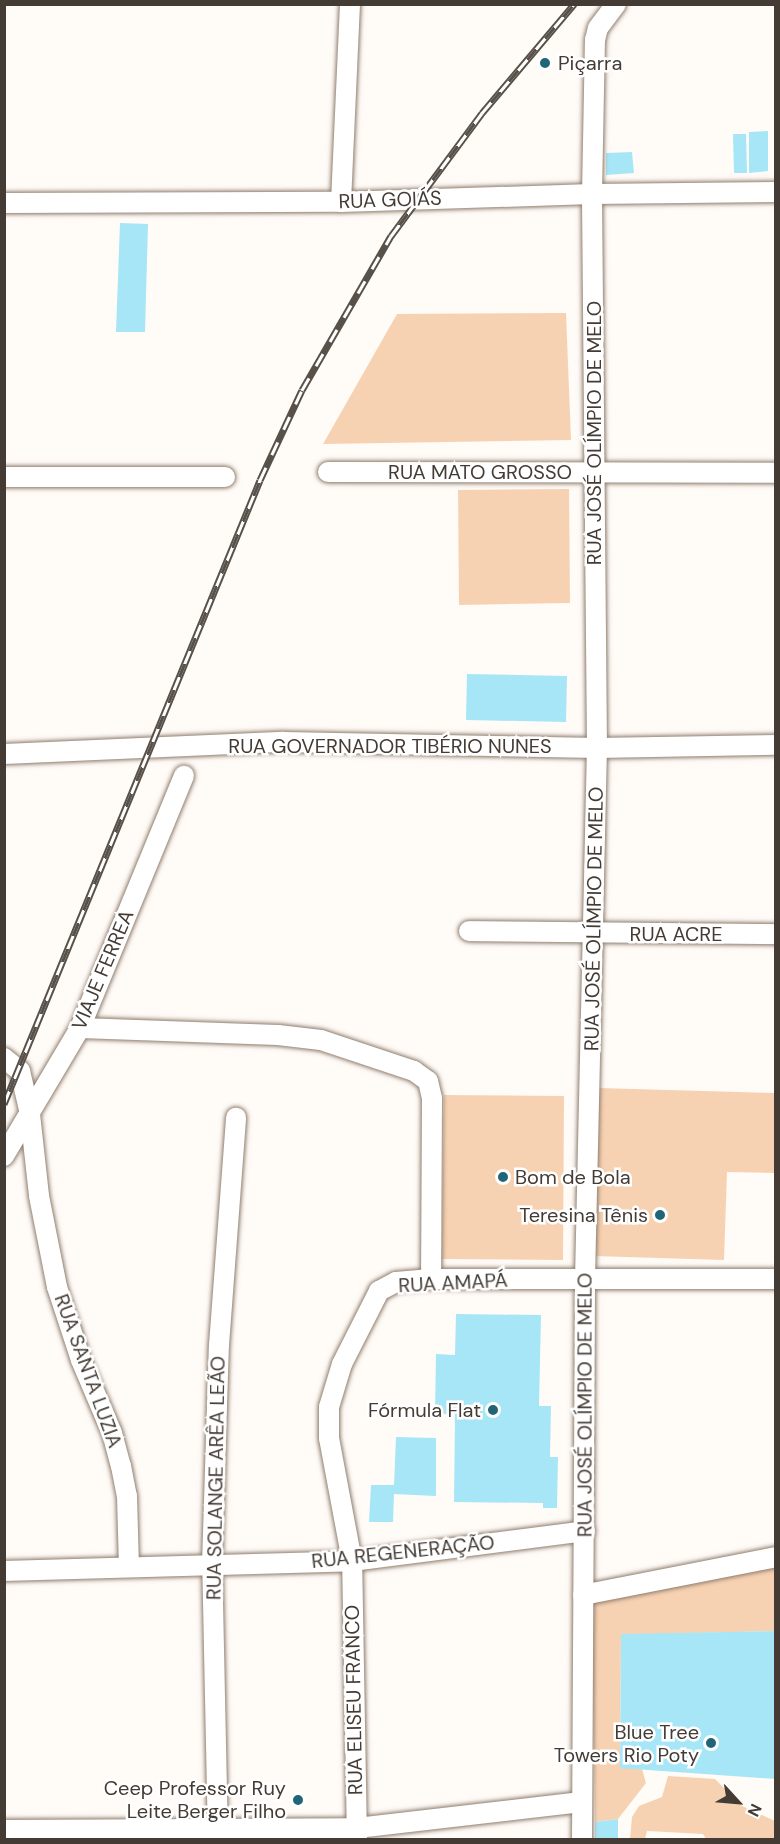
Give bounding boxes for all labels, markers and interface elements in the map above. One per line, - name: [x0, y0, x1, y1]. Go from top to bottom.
- place label: Piçarra: [558, 51, 622, 75]
- marker: Piçarra: [536, 54, 554, 72]
- street label: RUA GOIÁS: [338, 186, 442, 214]
- street label: RUA JOSÉ OLÍMPIO DE MELO: [582, 301, 606, 565]
- street label: RUA MATO GROSSO: [388, 460, 572, 484]
- street label: RUA GOVERNADOR TIBÉRIO NUNES: [228, 734, 552, 758]
- street label: RUA JOSÉ OLÍMPIO DE MELO: [580, 787, 608, 1051]
- street label: VIAJE FERREA: [67, 906, 139, 1034]
- street label: RUA ACRE: [630, 922, 722, 946]
- place label: Bom de Bola: [515, 1165, 631, 1189]
- marker: Bom de Bola: [496, 1170, 510, 1184]
- place label: Teresina Tênis: [519, 1203, 648, 1227]
- marker: Teresina Tênis: [653, 1208, 667, 1222]
- street label: RUA AMAPÁ: [398, 1268, 508, 1298]
- street label: RUA JOSÉ OLÍMPIO DE MELO: [573, 1273, 597, 1537]
- street label: RUA SANTA LUZIA: [49, 1291, 127, 1451]
- street label: RUA SOLANGE ARÊA LEÃO: [202, 1356, 230, 1600]
- place label: Fórmula Flat: [368, 1398, 481, 1422]
- marker: Fórmula Flat: [486, 1403, 500, 1417]
- street label: RUA REGENERAÇÃO: [310, 1530, 496, 1574]
- street label: RUA ELISEU FRANCO: [340, 1605, 368, 1795]
- place label: Blue Tree Towers Rio Poty: [554, 1720, 699, 1767]
- marker: Blue Tree Towers Rio Poty: [704, 1736, 718, 1750]
- north arrow: [708, 1772, 768, 1832]
- place label: Ceep Professor Ruy Leite Berger Filho: [104, 1776, 286, 1823]
- marker: Ceep Professor Ruy Leite Berger Filho: [291, 1793, 305, 1807]
- text: N: [743, 1800, 767, 1820]

